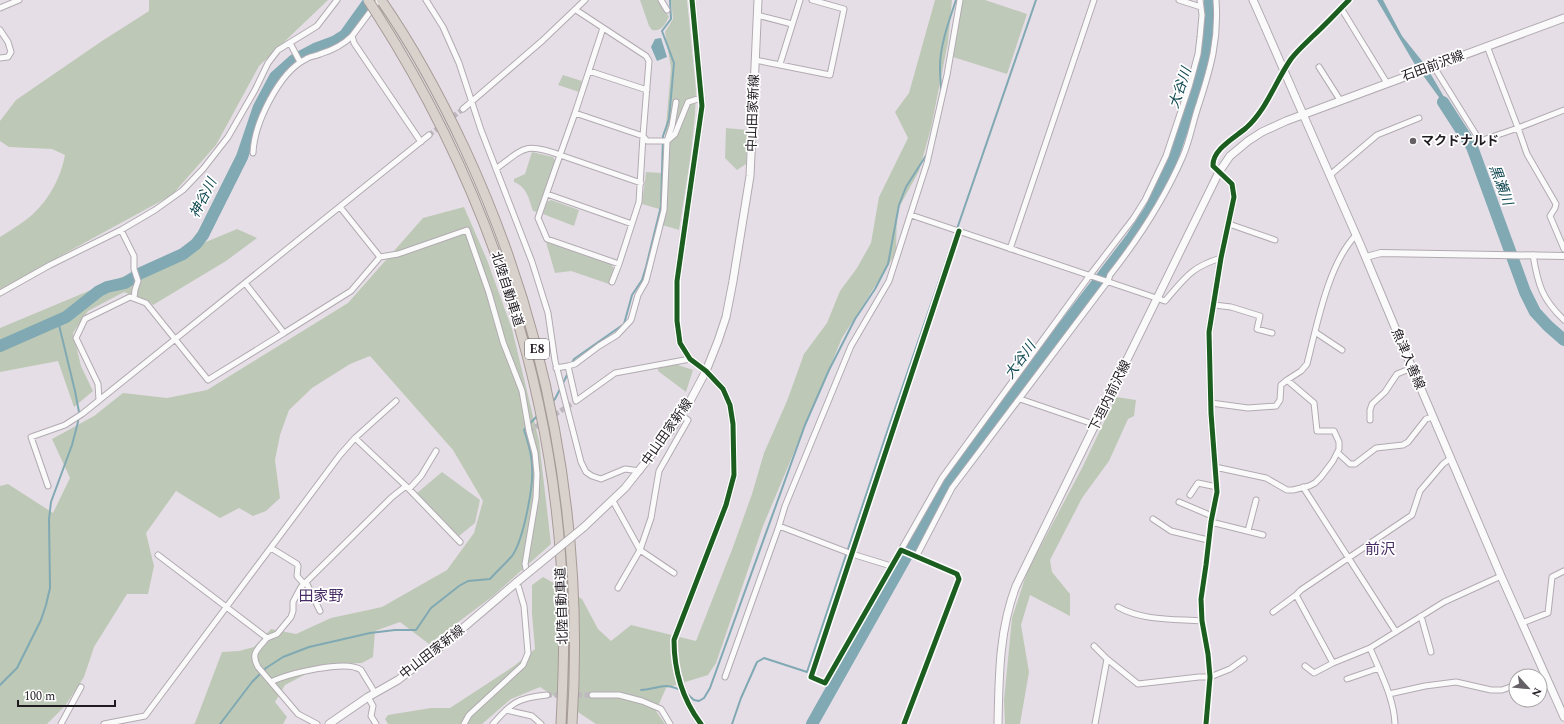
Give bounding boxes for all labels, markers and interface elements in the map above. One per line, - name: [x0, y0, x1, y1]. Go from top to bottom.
- street label: 石田前沢線: [1399, 45, 1467, 87]
- water label: 大谷川: [1163, 63, 1197, 111]
- street label: 中山田家新線: [742, 74, 764, 152]
- place label: マクドナルド: [1421, 131, 1499, 151]
- marker: マクドナルド: [1408, 136, 1418, 146]
- water label: 黒瀬川: [1484, 162, 1519, 210]
- water label: 神谷川: [184, 173, 223, 221]
- street label: 北陸自動車道: [485, 249, 529, 329]
- street label: 魚津入善線: [1386, 325, 1430, 393]
- water label: 大谷川: [999, 335, 1042, 383]
- road number: E8: [525, 339, 549, 359]
- street label: 下垣内前沢線: [1084, 357, 1136, 435]
- street label: 中山田家新線: [636, 394, 698, 470]
- district label: 前沢: [1365, 538, 1395, 561]
- street label: 北陸自動車道: [551, 567, 573, 645]
- district label: 田家野: [298, 585, 344, 608]
- street label: 中山田家新線: [395, 620, 469, 684]
- north arrow: [1508, 668, 1548, 708]
- scale bar: [18, 682, 115, 708]
- text: N: [1527, 684, 1546, 700]
- text: 100 m: [24, 687, 55, 706]

